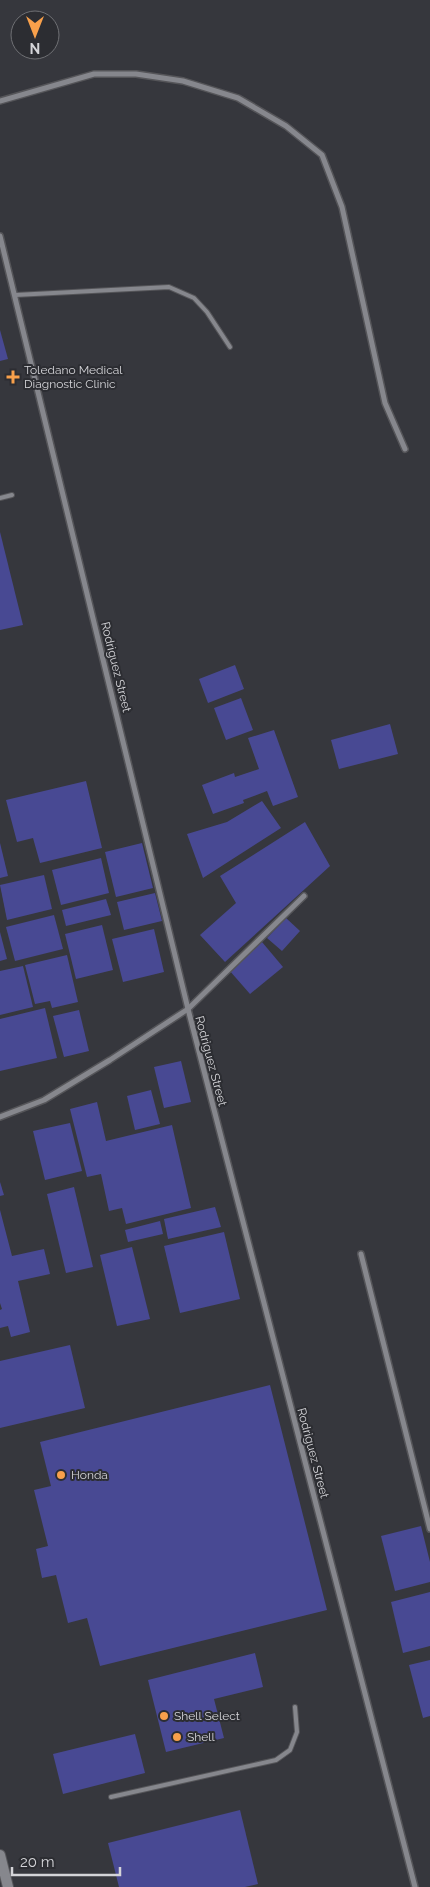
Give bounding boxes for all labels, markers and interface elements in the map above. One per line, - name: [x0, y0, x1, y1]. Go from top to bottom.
- north arrow: [10, 10, 60, 60]
- text: N: [30, 40, 40, 56]
- place label: Toledano Medical Diagnostic Clinic: [24, 363, 123, 391]
- marker: Toledano Medical Diagnostic Clinic: [6, 370, 20, 384]
- street label: Rodriguez Street: [98, 620, 134, 714]
- street label: Rodriguez Street: [192, 1014, 230, 1108]
- street label: Rodriguez Street: [294, 1406, 332, 1500]
- place label: Honda: [71, 1468, 108, 1482]
- marker: Honda: [55, 1469, 67, 1481]
- place label: Shell Select: [174, 1709, 240, 1723]
- marker: Shell Select: [158, 1710, 170, 1722]
- place label: Shell: [187, 1730, 216, 1744]
- marker: Shell: [171, 1731, 183, 1743]
- scale bar: [12, 1844, 120, 1876]
- text: 20 m: [20, 1853, 55, 1871]

